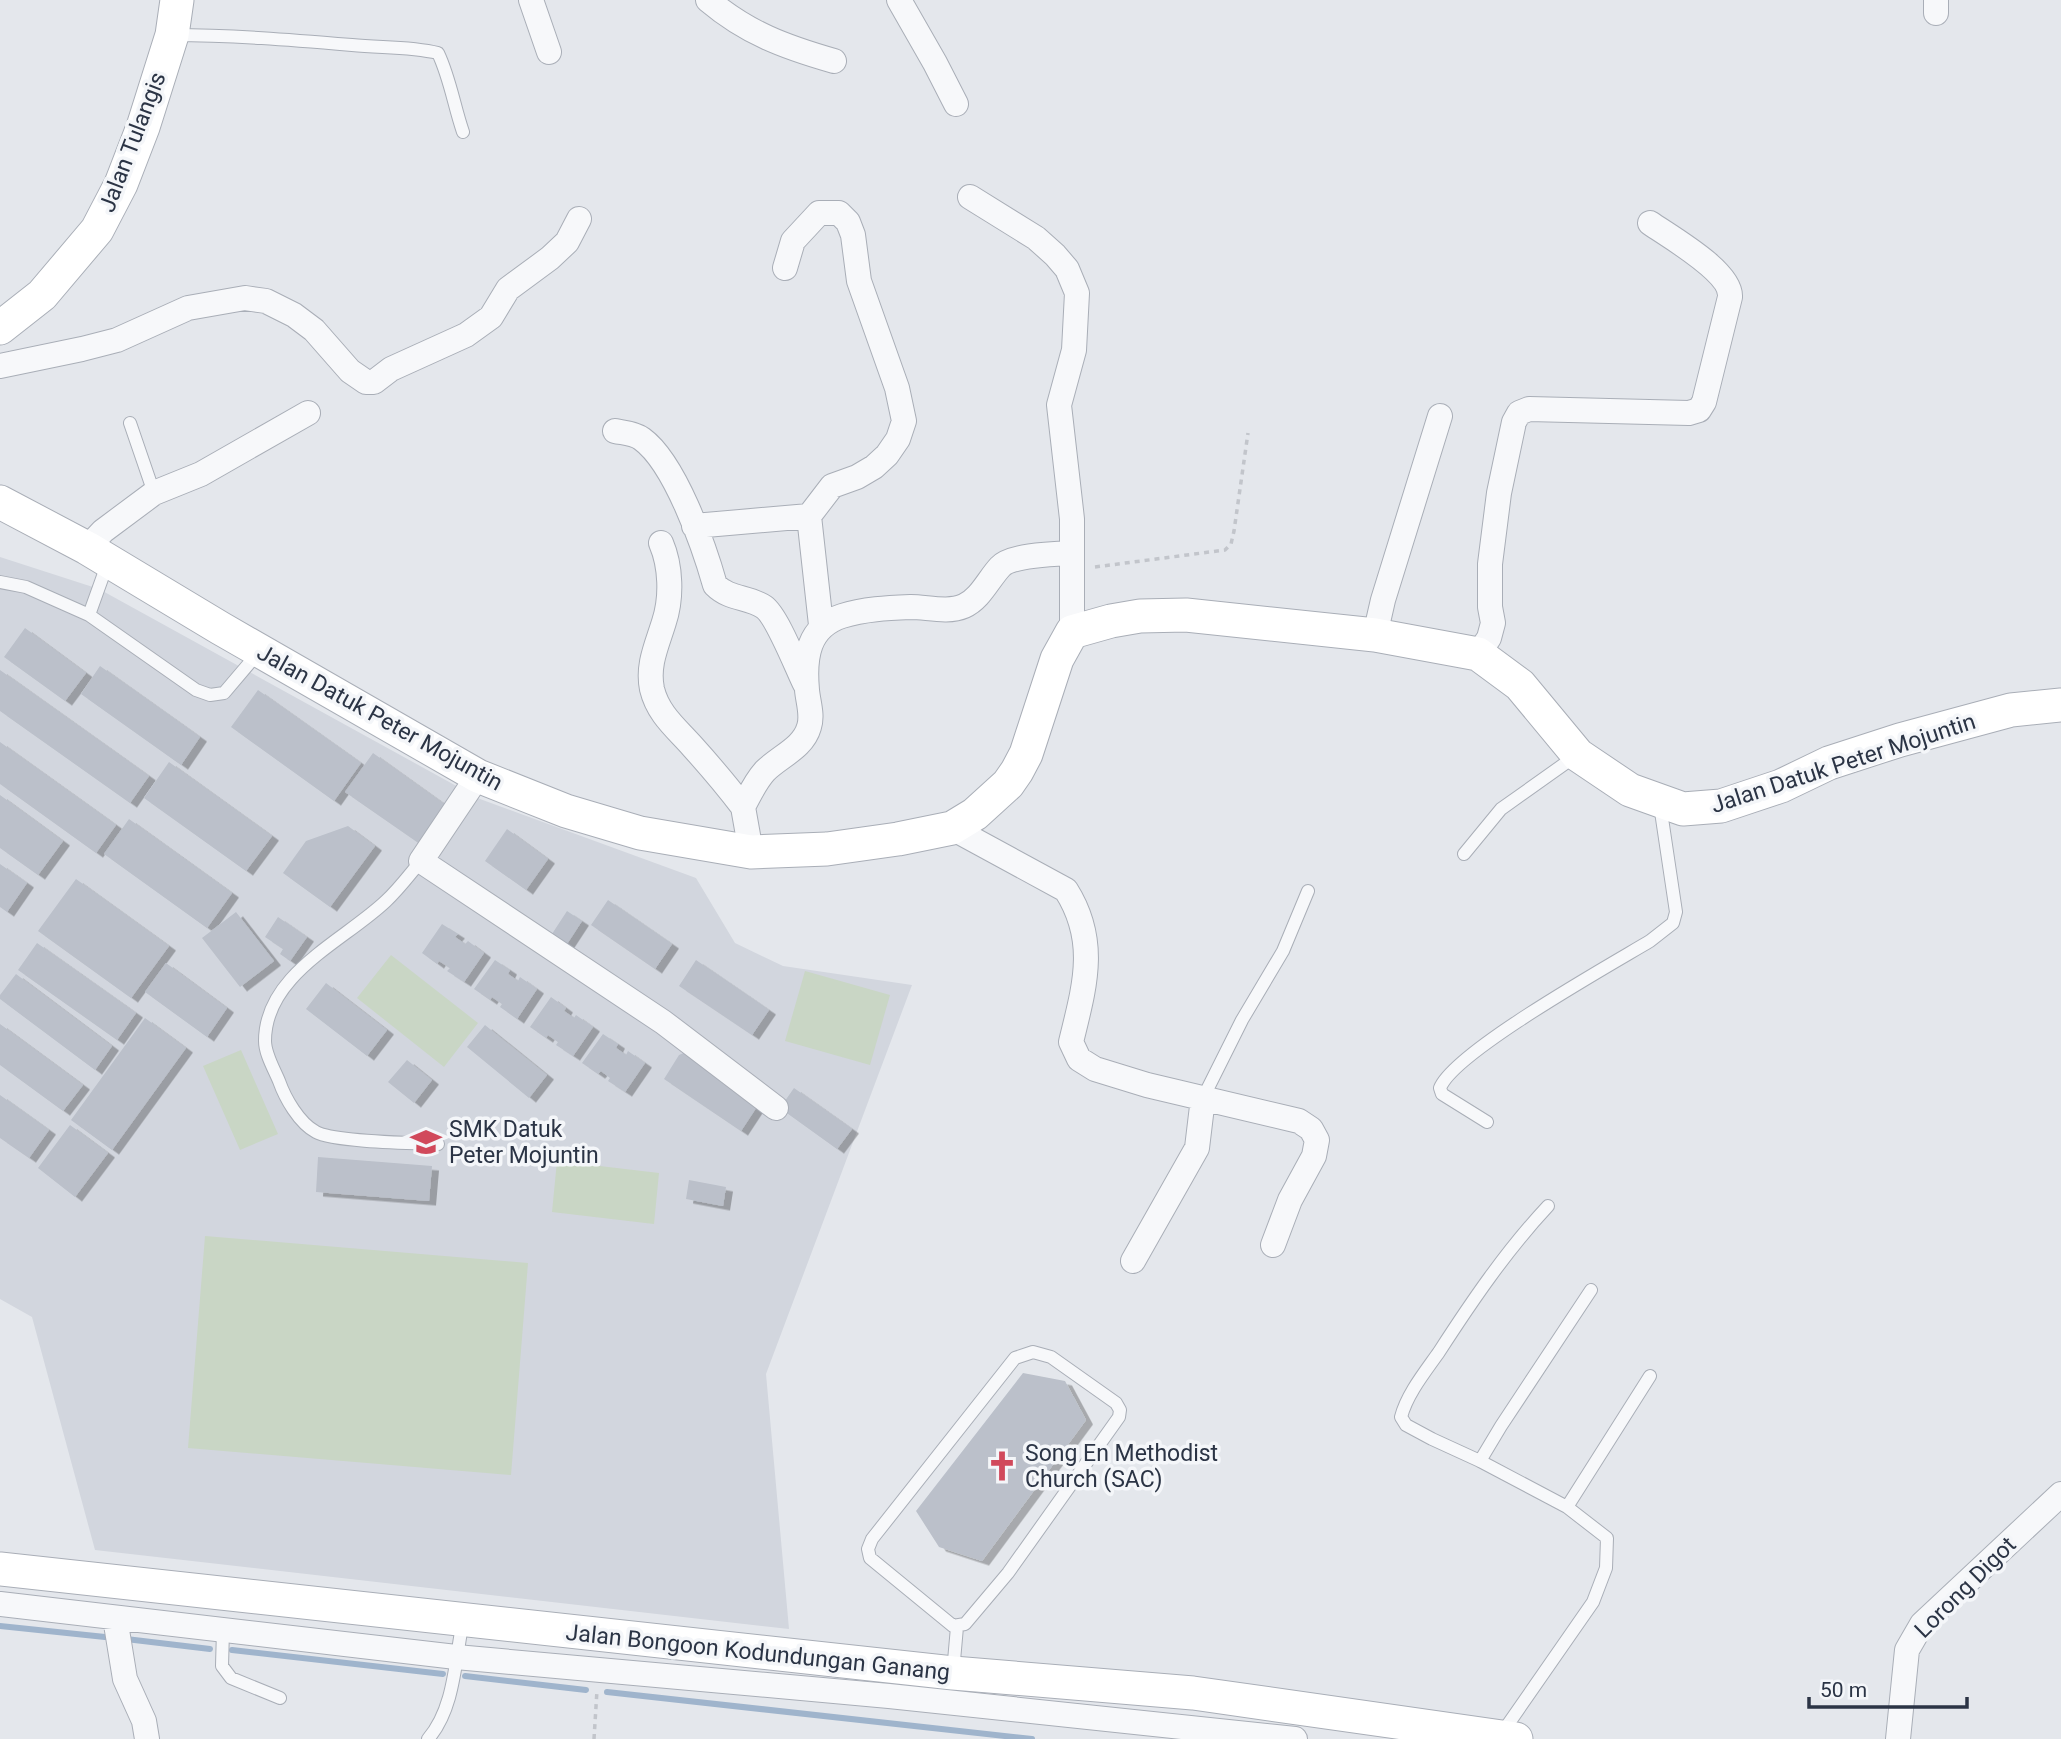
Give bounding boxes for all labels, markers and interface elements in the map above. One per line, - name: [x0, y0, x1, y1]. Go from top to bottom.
- street label: Jalan Tulangis: [93, 68, 172, 216]
- street label: Jalan Datuk Peter Mojuntin: [252, 639, 507, 796]
- street label: Jalan Datuk Peter Mojuntin: [1707, 708, 1979, 819]
- place label: SMK Datuk Peter Mojuntin: [449, 1116, 599, 1169]
- school or university icon: SMK Datuk Peter Mojuntin: [409, 1125, 443, 1159]
- place label: Song En Methodist Church (SAC): [1025, 1440, 1218, 1493]
- church icon: Song En Methodist Church (SAC): [985, 1449, 1019, 1483]
- street label: Lorong Digot: [1909, 1531, 2021, 1643]
- street label: Jalan Bongoon Kodundungan Ganang: [564, 1619, 951, 1686]
- scale bar: [1809, 1666, 1966, 1710]
- text: 50 m: [1820, 1678, 1867, 1702]

